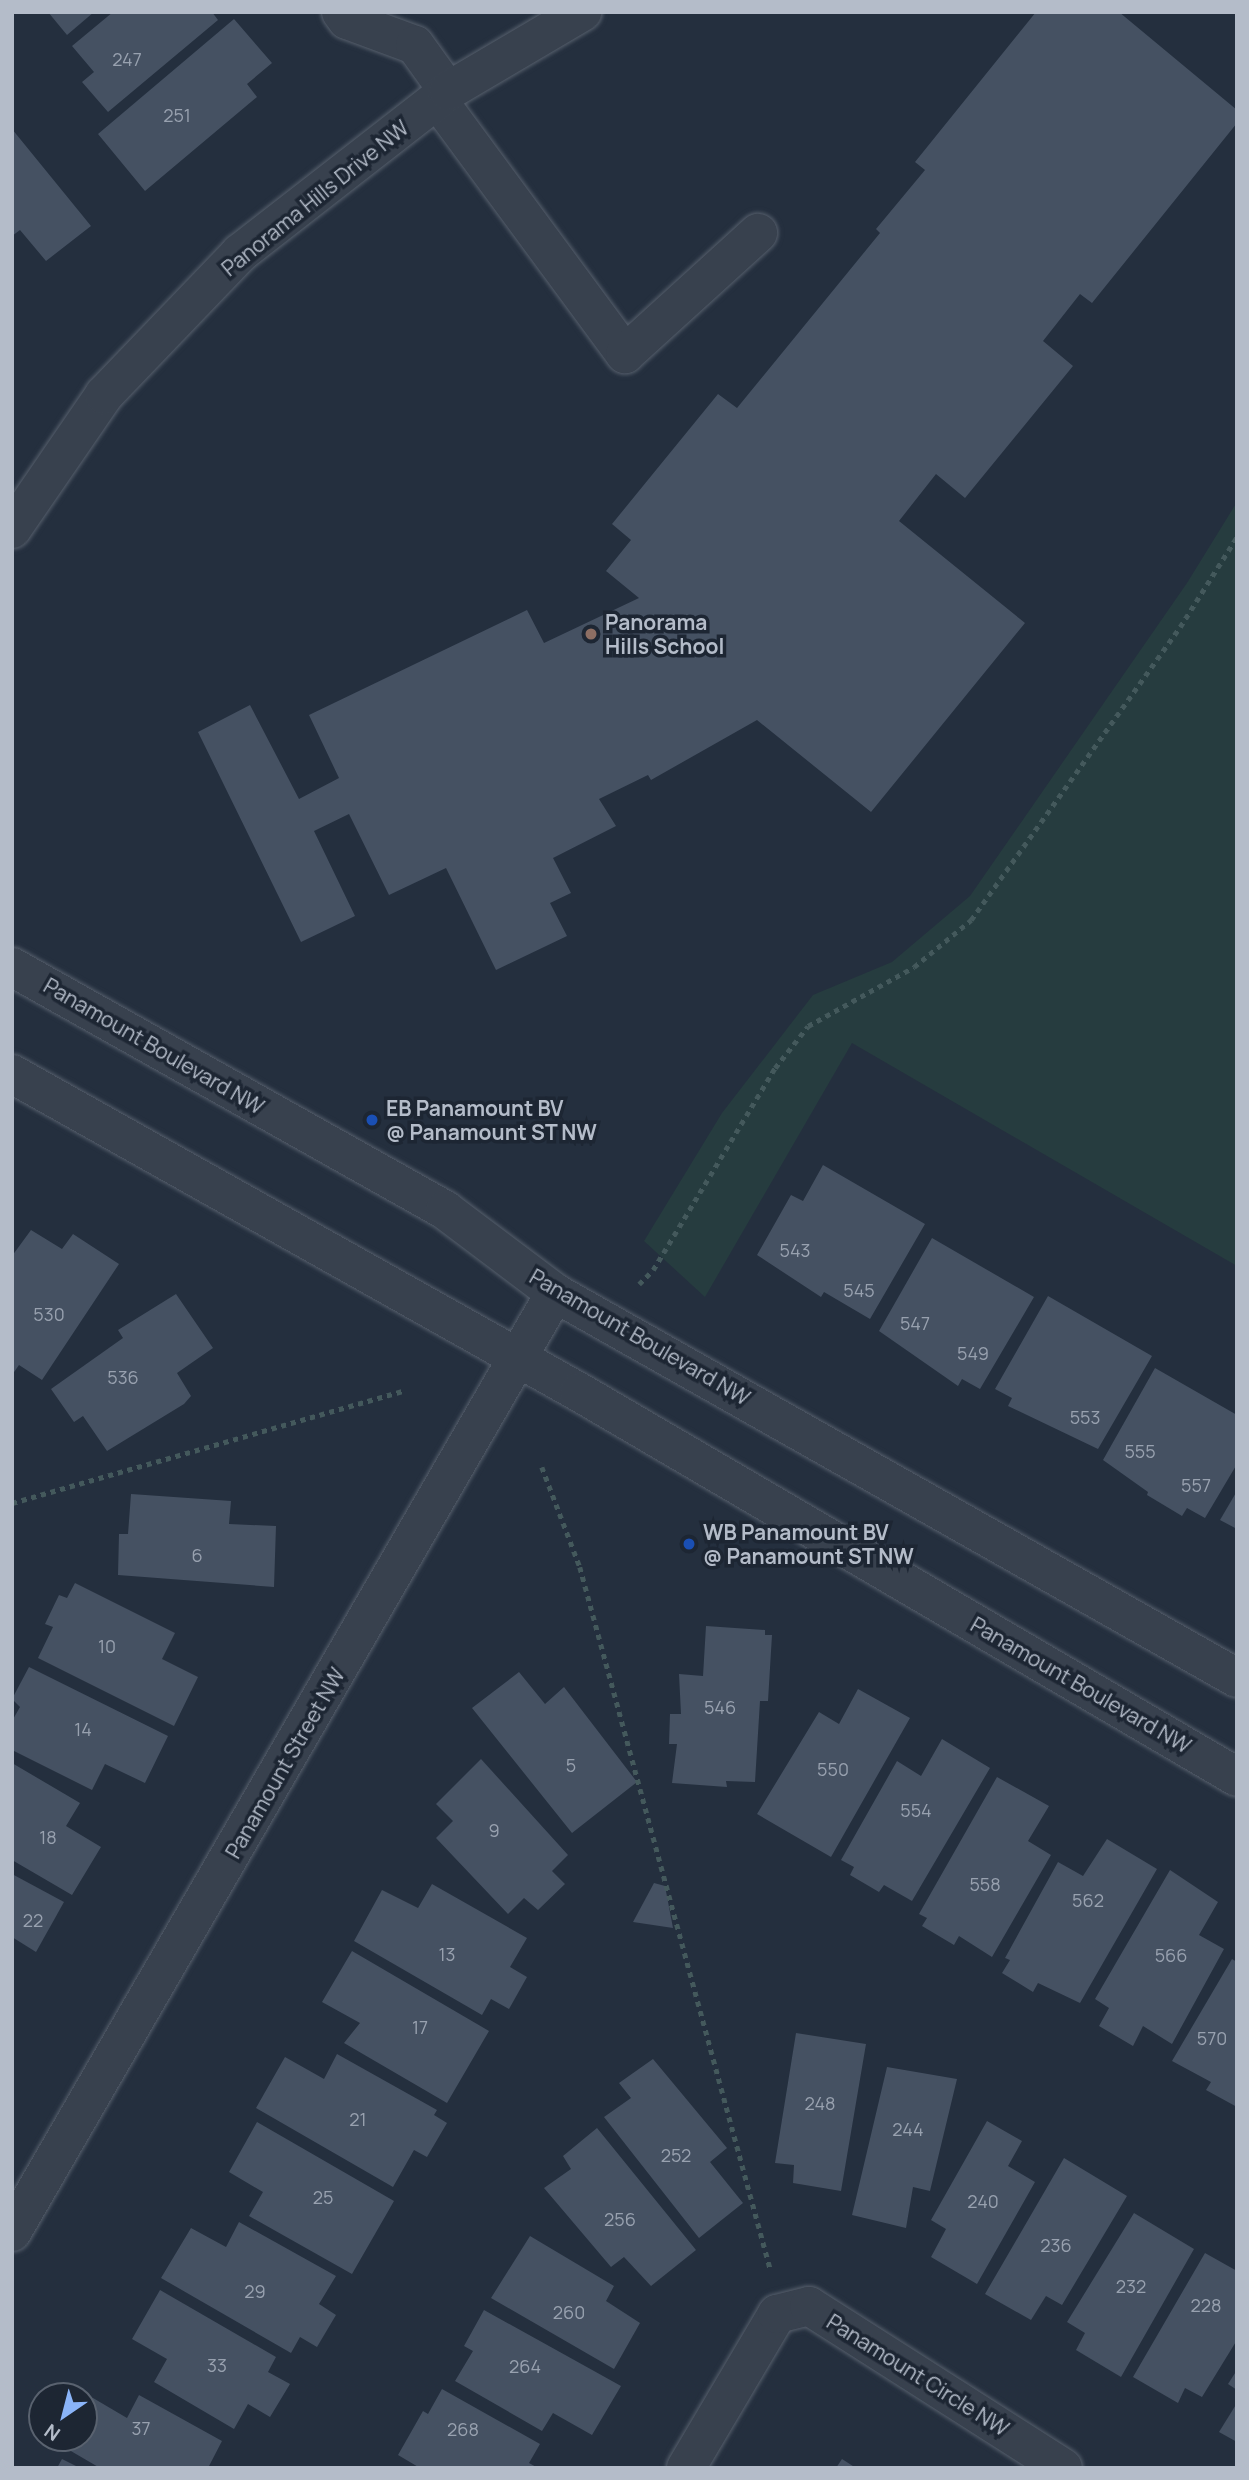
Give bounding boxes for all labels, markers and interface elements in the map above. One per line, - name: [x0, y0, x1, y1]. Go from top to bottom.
- house number: 247: [112, 48, 142, 70]
- house number: 251: [163, 104, 191, 126]
- street label: Panorama Hills Drive NW: [217, 115, 413, 281]
- place label: Panorama Hills School: [605, 609, 724, 659]
- marker: Panorama Hills School: [583, 626, 599, 642]
- street label: Panamount Boulevard NW: [39, 973, 269, 1119]
- place label: EB Panamount BV @ Panamount ST NW: [386, 1095, 597, 1145]
- marker: EB Panamount BV @ Panamount ST NW: [364, 1112, 380, 1128]
- house number: 543: [780, 1239, 810, 1261]
- street label: Panamount Boulevard NW: [525, 1264, 755, 1410]
- house number: 545: [843, 1279, 875, 1301]
- house number: 530: [33, 1303, 65, 1325]
- house number: 547: [900, 1312, 930, 1334]
- house number: 549: [957, 1342, 989, 1364]
- house number: 536: [107, 1366, 139, 1388]
- house number: 553: [1070, 1406, 1100, 1428]
- house number: 555: [1124, 1440, 1156, 1462]
- house number: 557: [1181, 1474, 1211, 1496]
- place label: WB Panamount BV @ Panamount ST NW: [703, 1519, 914, 1569]
- marker: WB Panamount BV @ Panamount ST NW: [681, 1536, 697, 1552]
- house number: 6: [191, 1544, 203, 1566]
- street label: Panamount Boulevard NW: [966, 1612, 1196, 1758]
- house number: 10: [98, 1635, 116, 1657]
- street label: Panamount Street NW: [220, 1663, 350, 1863]
- house number: 546: [704, 1696, 736, 1718]
- house number: 14: [74, 1718, 92, 1740]
- house number: 5: [566, 1754, 576, 1776]
- house number: 550: [817, 1758, 849, 1780]
- house number: 554: [900, 1799, 932, 1821]
- house number: 9: [488, 1819, 500, 1841]
- house number: 18: [39, 1826, 57, 1848]
- house number: 558: [969, 1873, 1001, 1895]
- house number: 562: [1072, 1889, 1104, 1911]
- house number: 22: [23, 1909, 43, 1931]
- house number: 13: [439, 1943, 455, 1965]
- house number: 566: [1155, 1944, 1187, 1966]
- house number: 17: [412, 2016, 428, 2038]
- house number: 570: [1197, 2027, 1227, 2049]
- house number: 248: [805, 2092, 835, 2114]
- house number: 21: [349, 2108, 367, 2130]
- house number: 244: [892, 2118, 924, 2140]
- house number: 252: [661, 2144, 691, 2166]
- house number: 25: [313, 2186, 333, 2208]
- house number: 240: [967, 2190, 999, 2212]
- house number: 256: [604, 2208, 636, 2230]
- house number: 236: [1040, 2234, 1072, 2256]
- house number: 232: [1116, 2275, 1146, 2297]
- house number: 29: [244, 2280, 266, 2302]
- house number: 228: [1191, 2294, 1221, 2316]
- house number: 260: [553, 2301, 585, 2323]
- street label: Panamount Circle NW: [822, 2309, 1014, 2441]
- house number: 33: [207, 2354, 227, 2376]
- house number: 264: [509, 2355, 541, 2377]
- north arrow: [28, 2382, 98, 2452]
- house number: 37: [132, 2417, 150, 2439]
- text: N: [39, 2418, 65, 2447]
- house number: 268: [447, 2418, 479, 2440]

